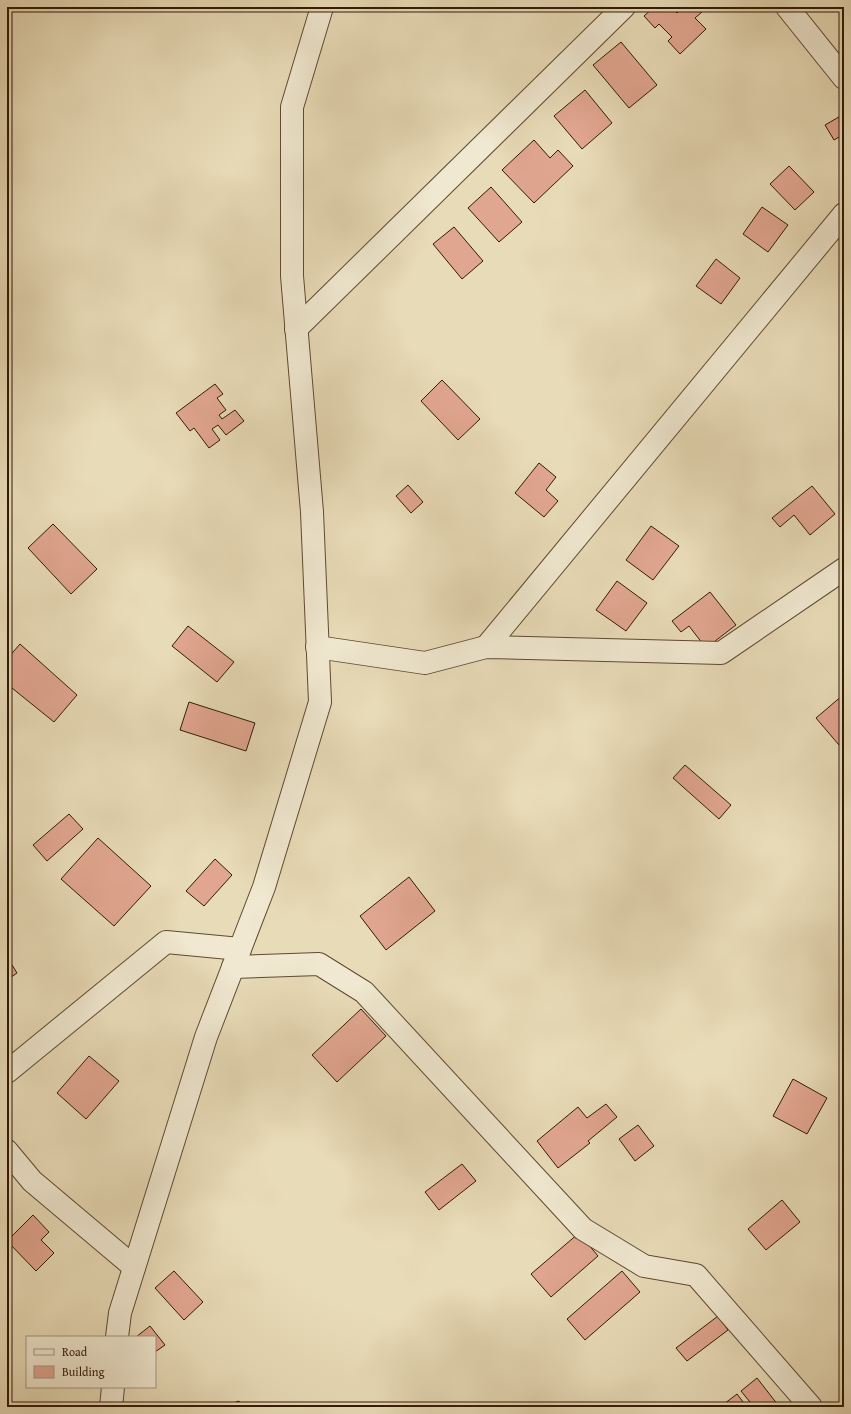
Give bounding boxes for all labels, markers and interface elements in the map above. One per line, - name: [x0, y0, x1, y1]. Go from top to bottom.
- legend: [26, 1336, 156, 1388]
- text: Road: [62, 1343, 88, 1360]
- text: Building: [62, 1363, 105, 1380]

